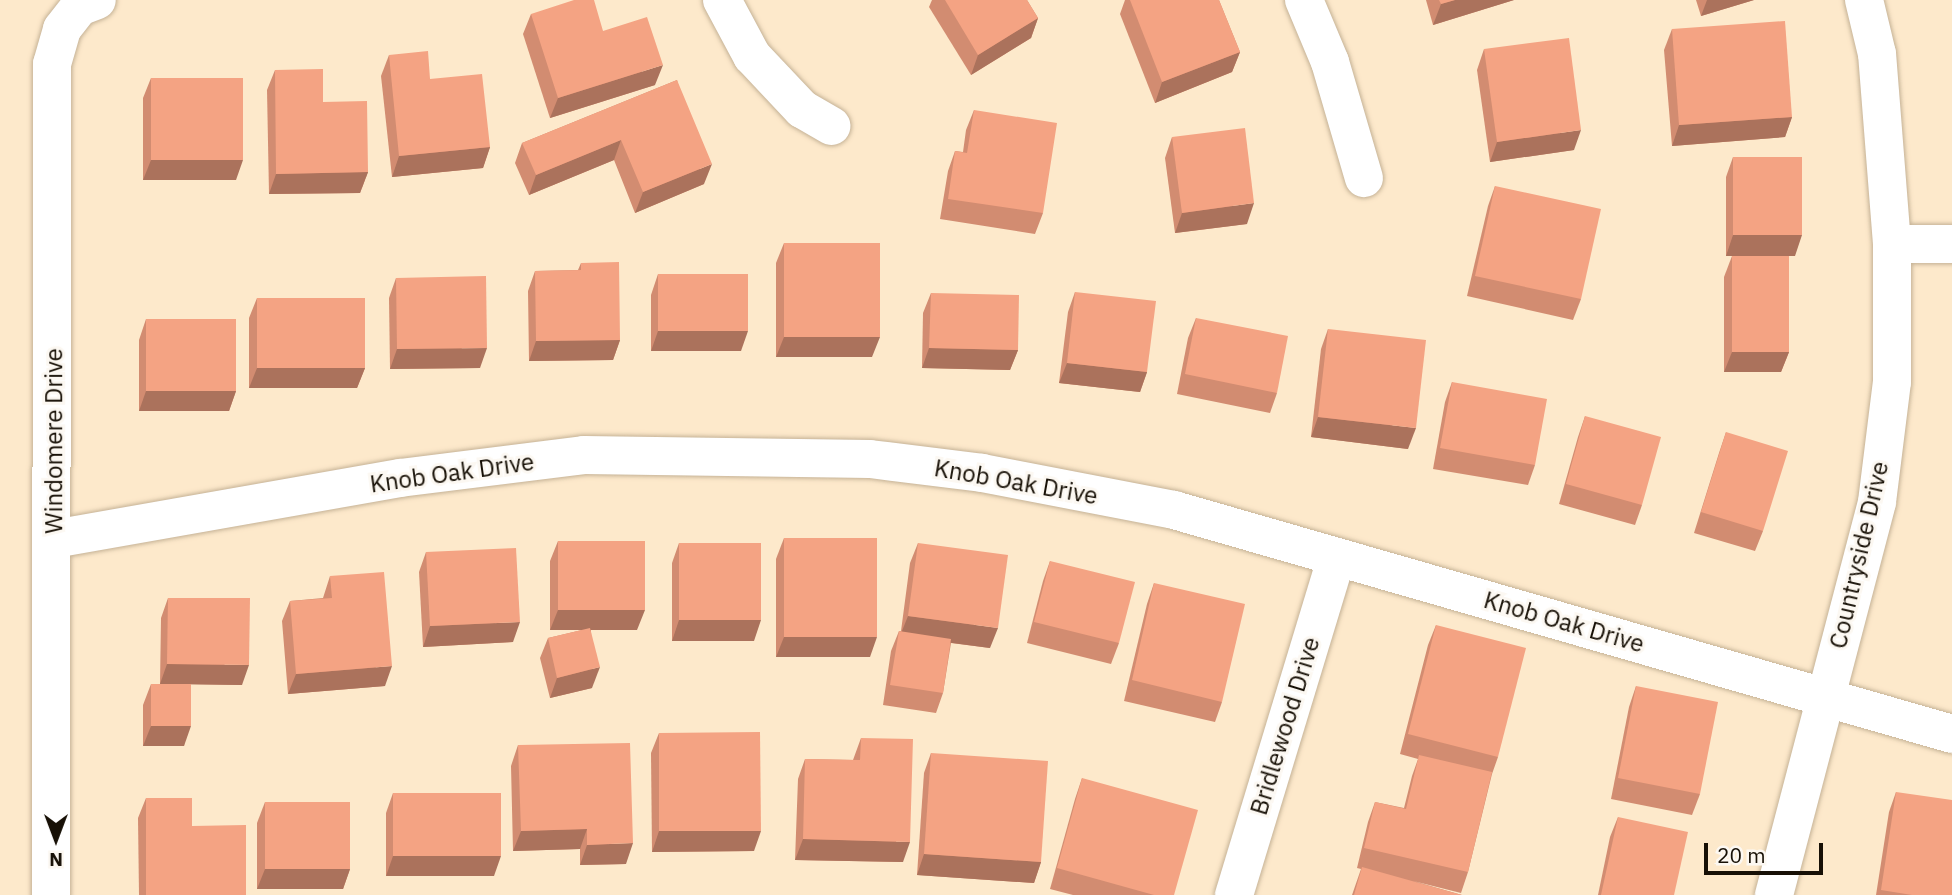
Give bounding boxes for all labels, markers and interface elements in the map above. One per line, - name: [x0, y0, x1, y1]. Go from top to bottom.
- street label: Windomere Drive: [40, 348, 68, 534]
- street label: Knob Oak Drive: [368, 447, 536, 499]
- street label: Knob Oak Drive: [932, 453, 1100, 511]
- street label: Countryside Drive: [1823, 459, 1895, 651]
- street label: Knob Oak Drive: [1481, 585, 1647, 659]
- street label: Bridlewood Drive: [1244, 634, 1326, 818]
- north arrow: [21, 804, 91, 874]
- scale bar: [1707, 828, 1826, 872]
- text: 20 m: [1717, 841, 1766, 869]
- text: N: [49, 848, 63, 872]

